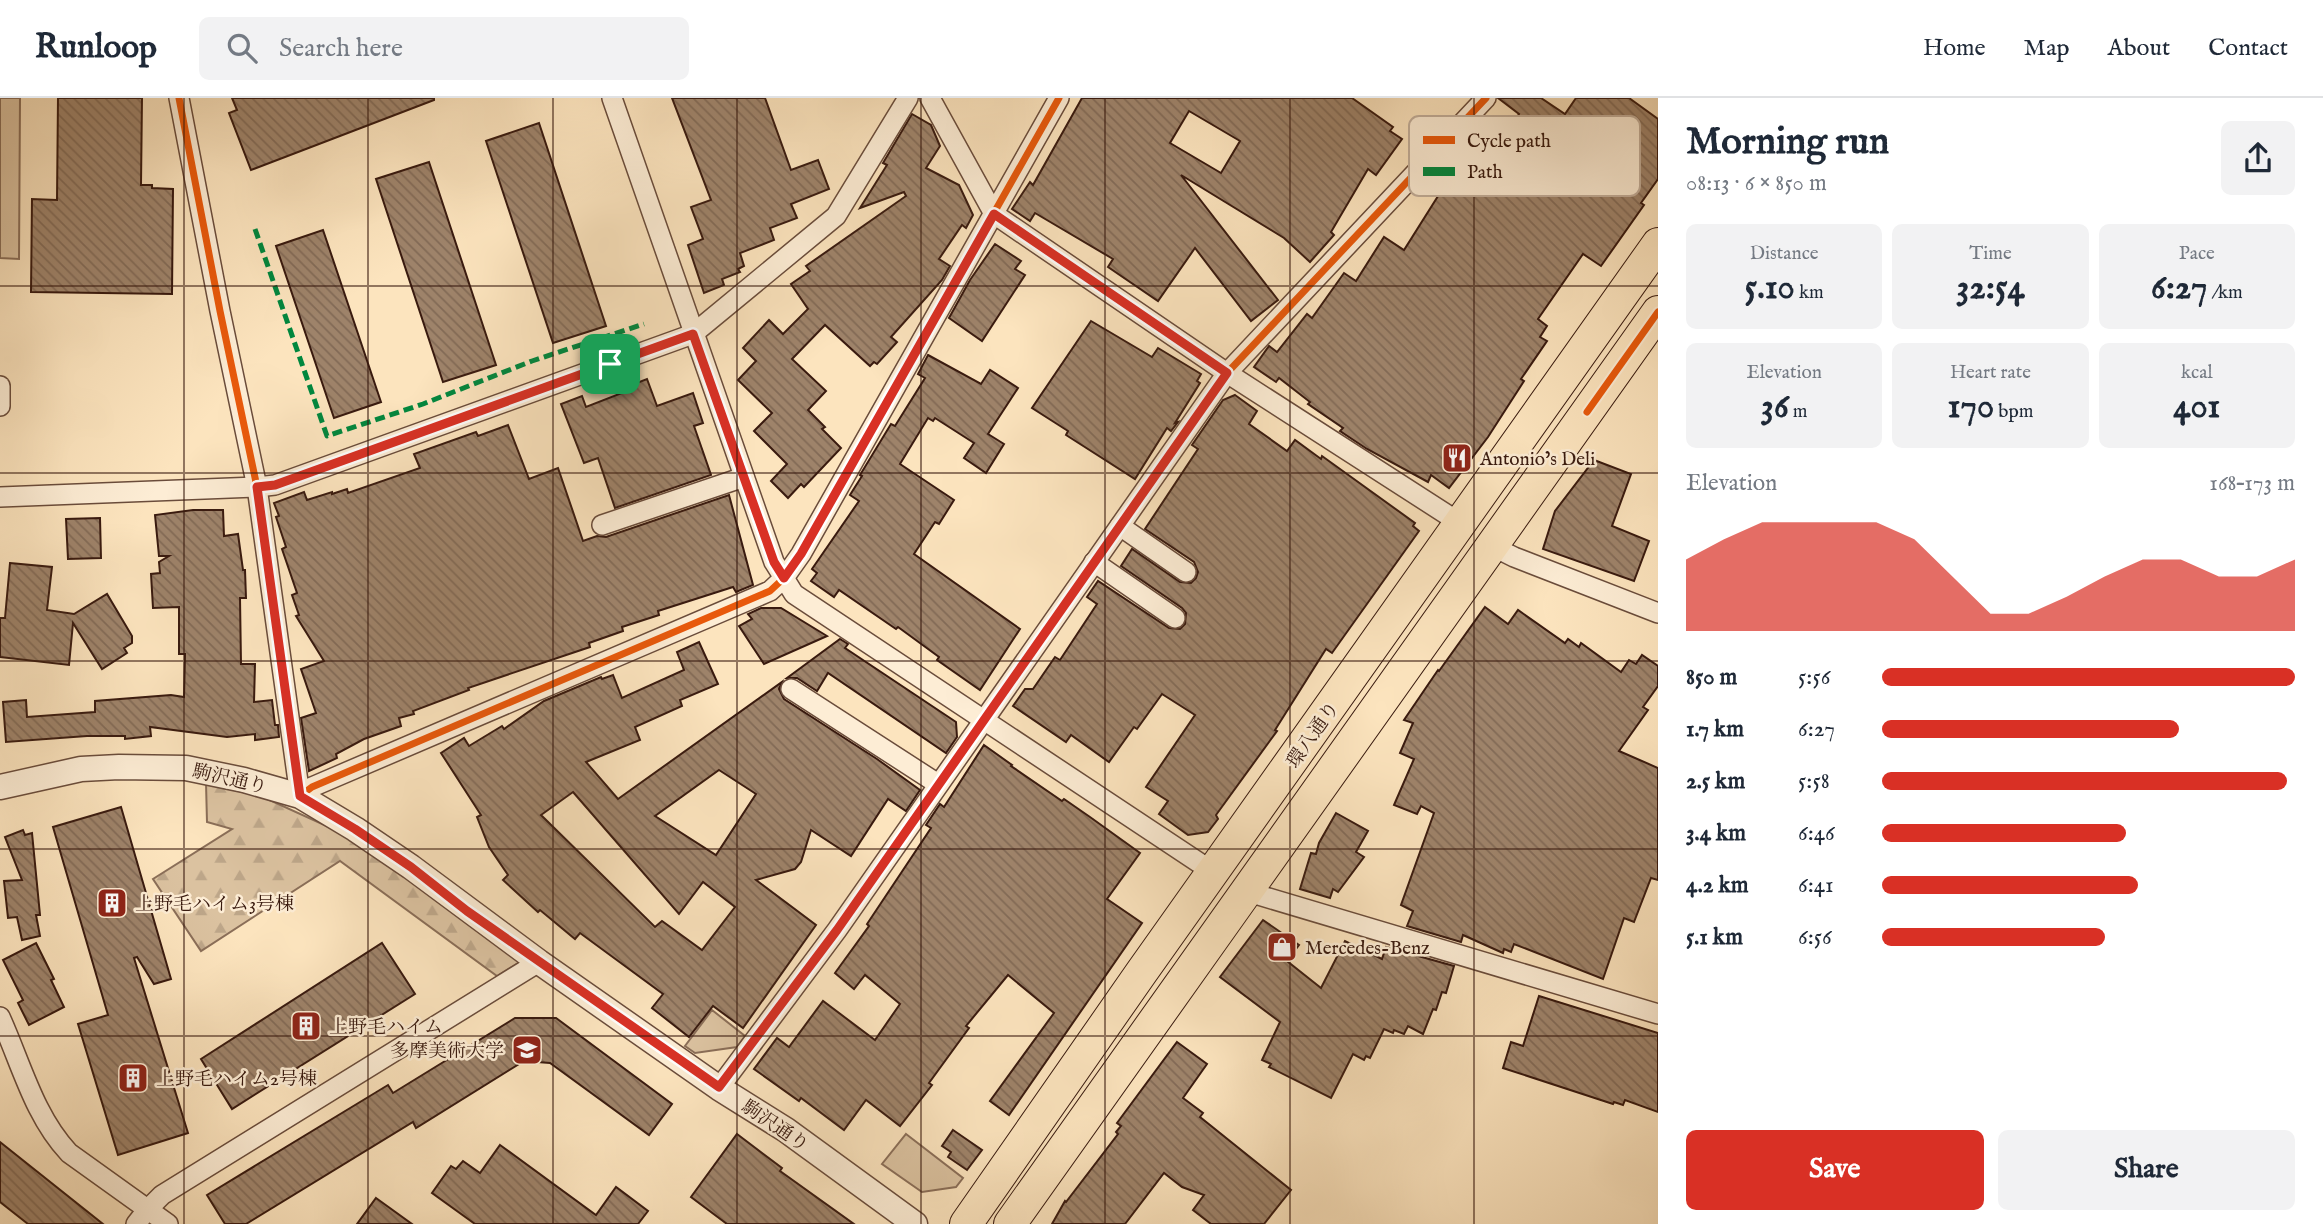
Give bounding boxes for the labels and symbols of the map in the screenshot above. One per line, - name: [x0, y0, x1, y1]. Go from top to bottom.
- legend: [1409, 116, 1640, 196]
- text: Cycle path: [1467, 130, 1551, 154]
- text: Path: [1467, 161, 1503, 185]
- pin: [580, 334, 640, 394]
- restaurant icon: Antonio’s Deli: [1440, 441, 1474, 475]
- place label: Antonio’s Deli: [1479, 448, 1595, 472]
- street label: 環八通り: [1282, 697, 1345, 773]
- street label: 駒沢通り: [190, 760, 269, 800]
- building icon: 上野毛ハイム3号棟: [95, 886, 129, 920]
- place label: 上野毛ハイム3号棟: [135, 893, 294, 917]
- shop icon: Mercedes-Benz: [1265, 930, 1299, 964]
- place label: Mercedes-Benz: [1305, 937, 1430, 961]
- building icon: 上野毛ハイム: [289, 1009, 323, 1043]
- place label: 上野毛ハイム: [329, 1016, 443, 1040]
- school or university icon: 多摩美術大学: [510, 1033, 544, 1067]
- place label: 多摩美術大学: [390, 1040, 504, 1064]
- building icon: 上野毛ハイム2号棟: [116, 1061, 150, 1095]
- place label: 上野毛ハイム2号棟: [156, 1068, 317, 1092]
- street label: 駒沢通り: [737, 1095, 813, 1158]

